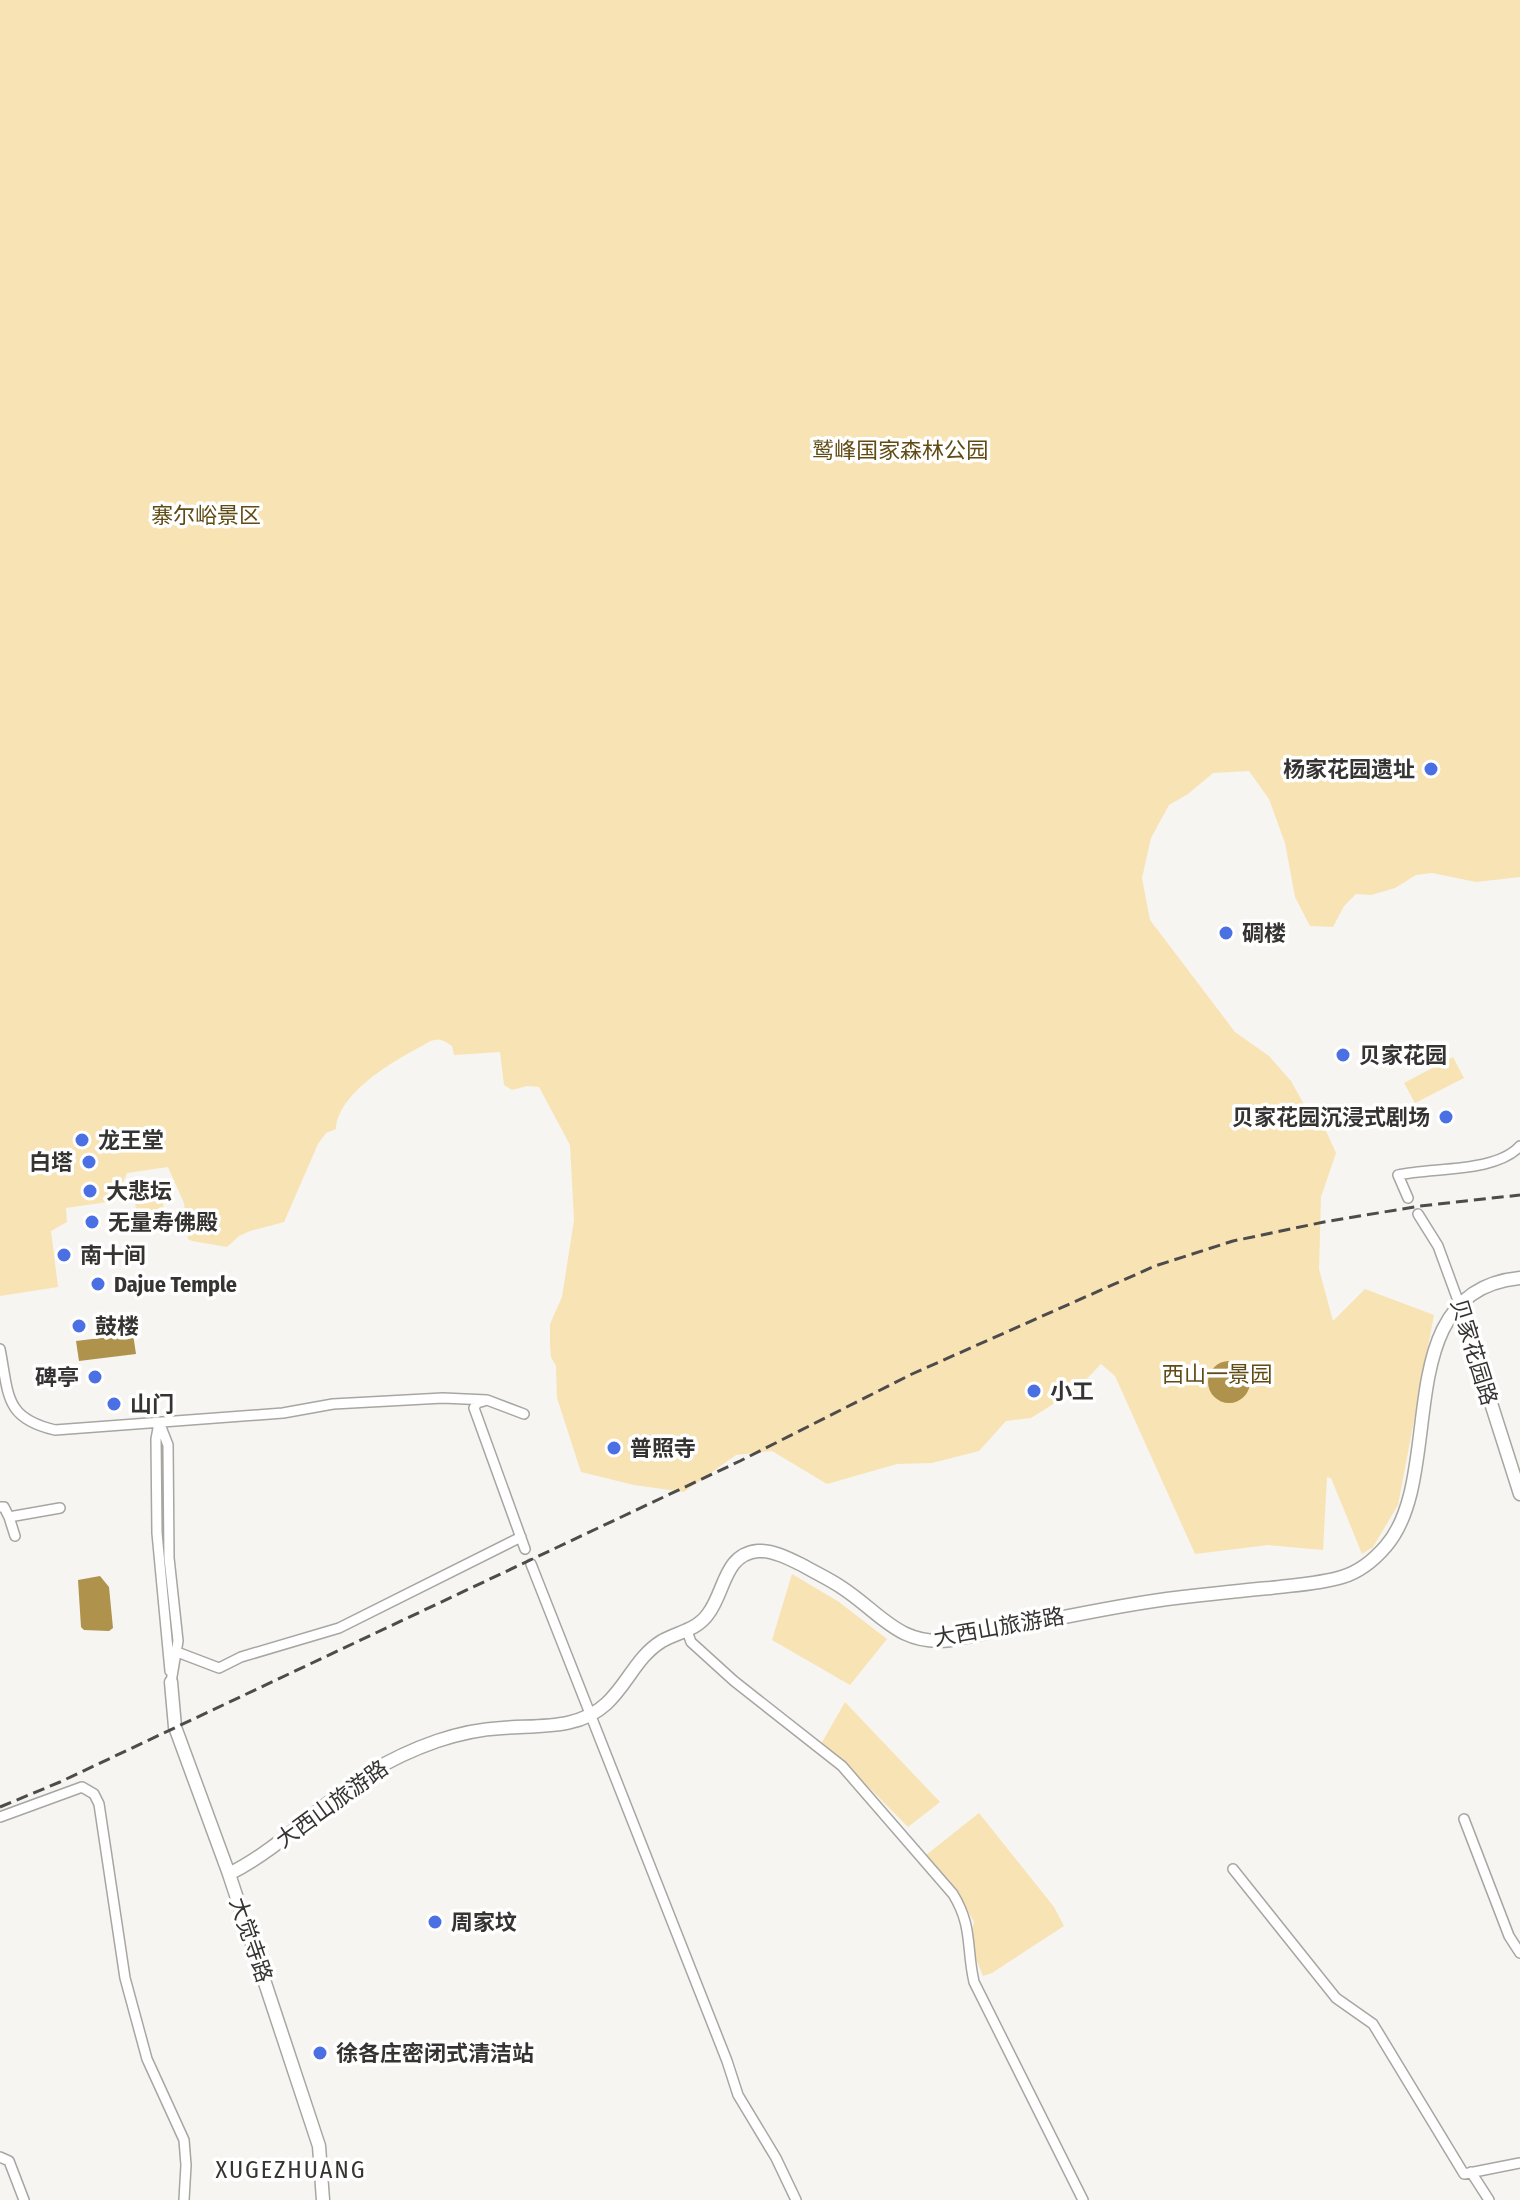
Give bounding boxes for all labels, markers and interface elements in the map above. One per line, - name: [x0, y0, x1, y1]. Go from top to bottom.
- park label: 鹫峰国家森林公园: [812, 437, 988, 464]
- park label: 寨尔峪景区: [151, 502, 261, 529]
- place label: 杨家花园遗址: [1283, 756, 1415, 783]
- marker: 杨家花园遗址: [1422, 760, 1440, 778]
- place label: 碉楼: [1242, 920, 1286, 947]
- marker: 碉楼: [1217, 924, 1235, 942]
- place label: 贝家花园: [1359, 1042, 1447, 1069]
- marker: 贝家花园: [1334, 1046, 1352, 1064]
- place label: 贝家花园沉浸式剧场: [1232, 1104, 1430, 1131]
- marker: 贝家花园沉浸式剧场: [1437, 1108, 1455, 1126]
- place label: 龙王堂: [98, 1127, 164, 1154]
- marker: 龙王堂: [73, 1131, 91, 1149]
- place label: 白塔: [29, 1149, 73, 1176]
- marker: 白塔: [80, 1153, 98, 1171]
- place label: 大悲坛: [106, 1178, 172, 1205]
- marker: 大悲坛: [81, 1182, 99, 1200]
- place label: 无量寿佛殿: [108, 1209, 218, 1236]
- marker: 无量寿佛殿: [83, 1213, 101, 1231]
- place label: 南十间: [80, 1242, 146, 1269]
- marker: 南十间: [55, 1246, 73, 1264]
- place label: Dajue Temple: [114, 1271, 237, 1298]
- marker: Dajue Temple: [89, 1275, 107, 1293]
- street label: 贝家花园路: [1445, 1295, 1503, 1409]
- place label: 鼓楼: [95, 1313, 139, 1340]
- marker: 鼓楼: [70, 1317, 88, 1335]
- park label: 西山一景园: [1162, 1361, 1272, 1388]
- place label: 碑亭: [35, 1364, 79, 1391]
- marker: 碑亭: [86, 1368, 104, 1386]
- place label: 小工: [1050, 1378, 1094, 1405]
- marker: 小工: [1025, 1382, 1043, 1400]
- place label: 山门: [130, 1391, 174, 1418]
- marker: 山门: [105, 1395, 123, 1413]
- place label: 普照寺: [630, 1435, 696, 1462]
- marker: 普照寺: [605, 1439, 623, 1457]
- street label: 大西山旅游路: [932, 1602, 1066, 1652]
- street label: 大西山旅游路: [271, 1754, 393, 1854]
- street label: 大觉寺路: [224, 1894, 278, 1986]
- place label: 周家坟: [451, 1909, 517, 1936]
- marker: 周家坟: [426, 1913, 444, 1931]
- place label: 徐各庄密闭式清洁站: [336, 2040, 534, 2067]
- marker: 徐各庄密闭式清洁站: [311, 2044, 329, 2062]
- district label: XUGEZHUANG: [215, 2156, 367, 2184]

